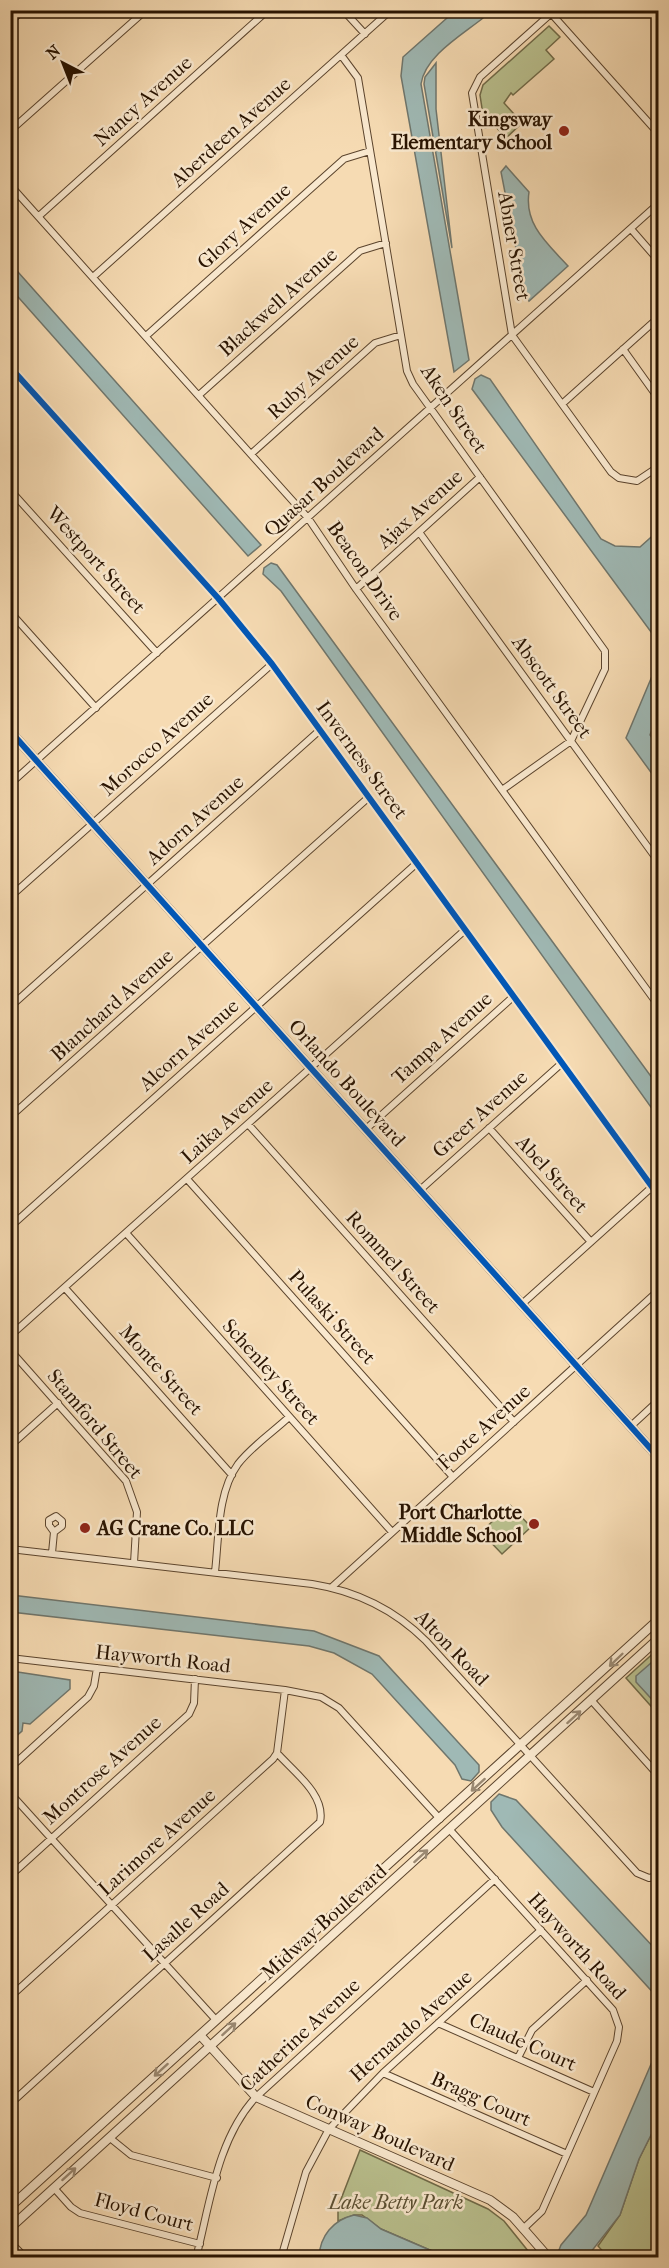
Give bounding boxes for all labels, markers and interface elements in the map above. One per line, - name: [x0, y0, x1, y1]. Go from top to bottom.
- north arrow: [33, 33, 93, 93]
- text: N: [42, 41, 65, 63]
- street label: Nancy Avenue: [89, 51, 197, 151]
- street label: Aberdeen Avenue: [166, 72, 296, 192]
- place label: Kingsway Elementary School: [391, 108, 553, 154]
- marker: Kingsway Elementary School: [557, 124, 571, 138]
- street label: Glory Avenue: [193, 178, 295, 274]
- street label: Abner Street: [493, 189, 535, 302]
- street label: Blackwell Avenue: [214, 243, 342, 361]
- street label: Ruby Avenue: [263, 330, 363, 424]
- street label: Aken Street: [416, 360, 492, 458]
- street label: Quasar Boulevard: [259, 422, 389, 542]
- street label: Ajax Avenue: [372, 465, 467, 554]
- street label: Westport Street: [41, 501, 150, 618]
- street label: Beacon Drive: [322, 517, 408, 625]
- street label: Abscott Street: [507, 630, 597, 743]
- street label: Morocco Avenue: [96, 687, 218, 800]
- street label: Inverness Street: [311, 696, 413, 824]
- street label: Adorn Avenue: [141, 770, 248, 870]
- street label: Blanchard Avenue: [46, 944, 178, 1066]
- street label: Tampa Avenue: [387, 987, 497, 1089]
- street label: Alcorn Avenue: [134, 994, 244, 1096]
- street label: Orlando Boulevard: [284, 1015, 411, 1152]
- street label: Greer Avenue: [428, 1065, 532, 1163]
- street label: Laika Avenue: [176, 1074, 278, 1168]
- street label: Abel Street: [511, 1130, 593, 1217]
- street label: Rommel Street: [341, 1206, 445, 1318]
- street label: Pulaski Street: [284, 1265, 380, 1369]
- street label: Schenley Street: [217, 1314, 325, 1430]
- street label: Monte Street: [114, 1320, 208, 1420]
- street label: Stamford Street: [43, 1365, 147, 1483]
- street label: Foote Avenue: [433, 1379, 535, 1475]
- place label: Port Charlotte Middle School: [398, 1501, 522, 1547]
- place label: AG Crane Co. LLC: [95, 1517, 254, 1540]
- marker: Port Charlotte Middle School: [527, 1517, 541, 1531]
- marker: AG Crane Co. LLC: [78, 1521, 92, 1535]
- street label: Alton Road: [410, 1605, 494, 1691]
- street label: Hayworth Road: [94, 1640, 233, 1678]
- one-way arrow: [608, 1652, 623, 1667]
- one-way arrow: [566, 1710, 581, 1724]
- street label: Montrose Avenue: [38, 1711, 166, 1829]
- one-way arrow: [470, 1778, 485, 1792]
- street label: Larimore Avenue: [94, 1783, 220, 1901]
- one-way arrow: [413, 1849, 428, 1863]
- street label: Midway Boulevard: [257, 1859, 392, 1984]
- street label: Lasalle Road: [138, 1877, 235, 1967]
- street label: Hayworth Road: [523, 1888, 632, 2005]
- street label: Hernando Avenue: [345, 1965, 477, 2087]
- street label: Catherine Avenue: [235, 1973, 365, 2096]
- street label: Claude Court: [466, 2008, 580, 2076]
- one-way arrow: [222, 2022, 237, 2036]
- one-way arrow: [154, 2063, 169, 2077]
- street label: Bragg Court: [427, 2067, 535, 2131]
- street label: Conway Boulevard: [302, 2090, 459, 2177]
- one-way arrow: [62, 2167, 77, 2181]
- street label: Floyd Court: [92, 2188, 196, 2236]
- park label: Lake Betty Park: [327, 2191, 463, 2214]

